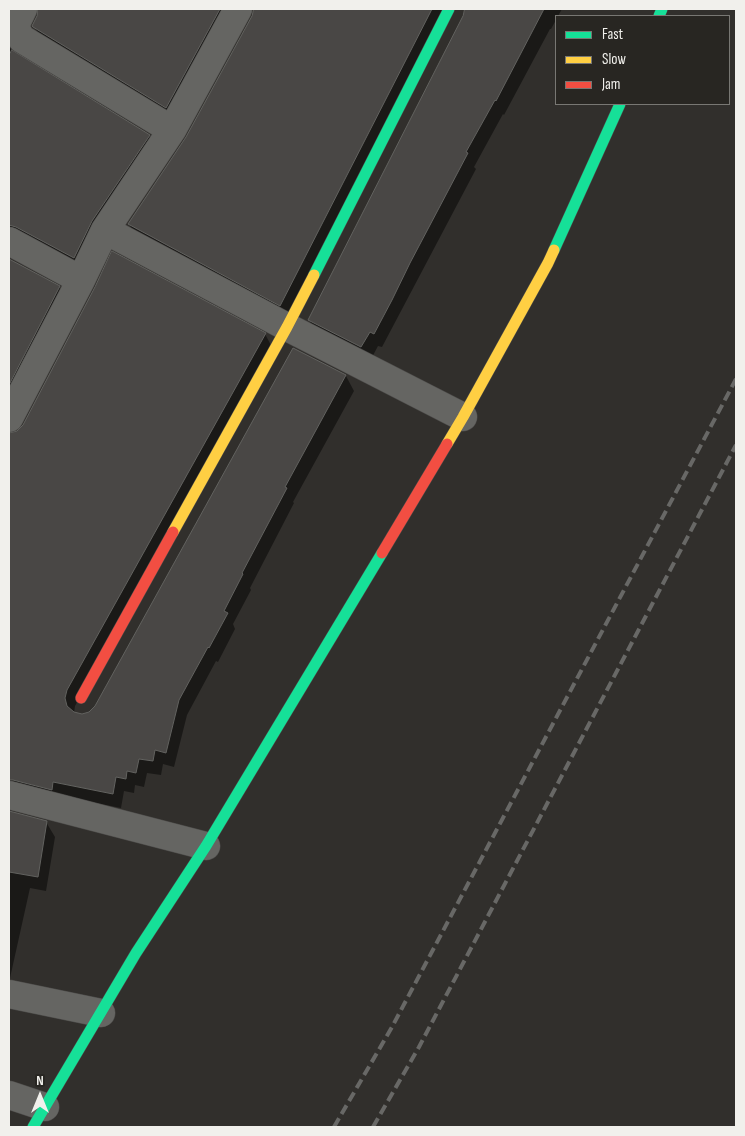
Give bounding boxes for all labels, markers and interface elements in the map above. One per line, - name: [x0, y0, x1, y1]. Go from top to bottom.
- legend: [555, 15, 730, 105]
- text: Fast: [602, 25, 623, 44]
- text: Slow: [602, 50, 626, 69]
- text: Jam: [602, 75, 620, 94]
- north arrow: [15, 1071, 65, 1121]
- text: N: [36, 1072, 44, 1089]

